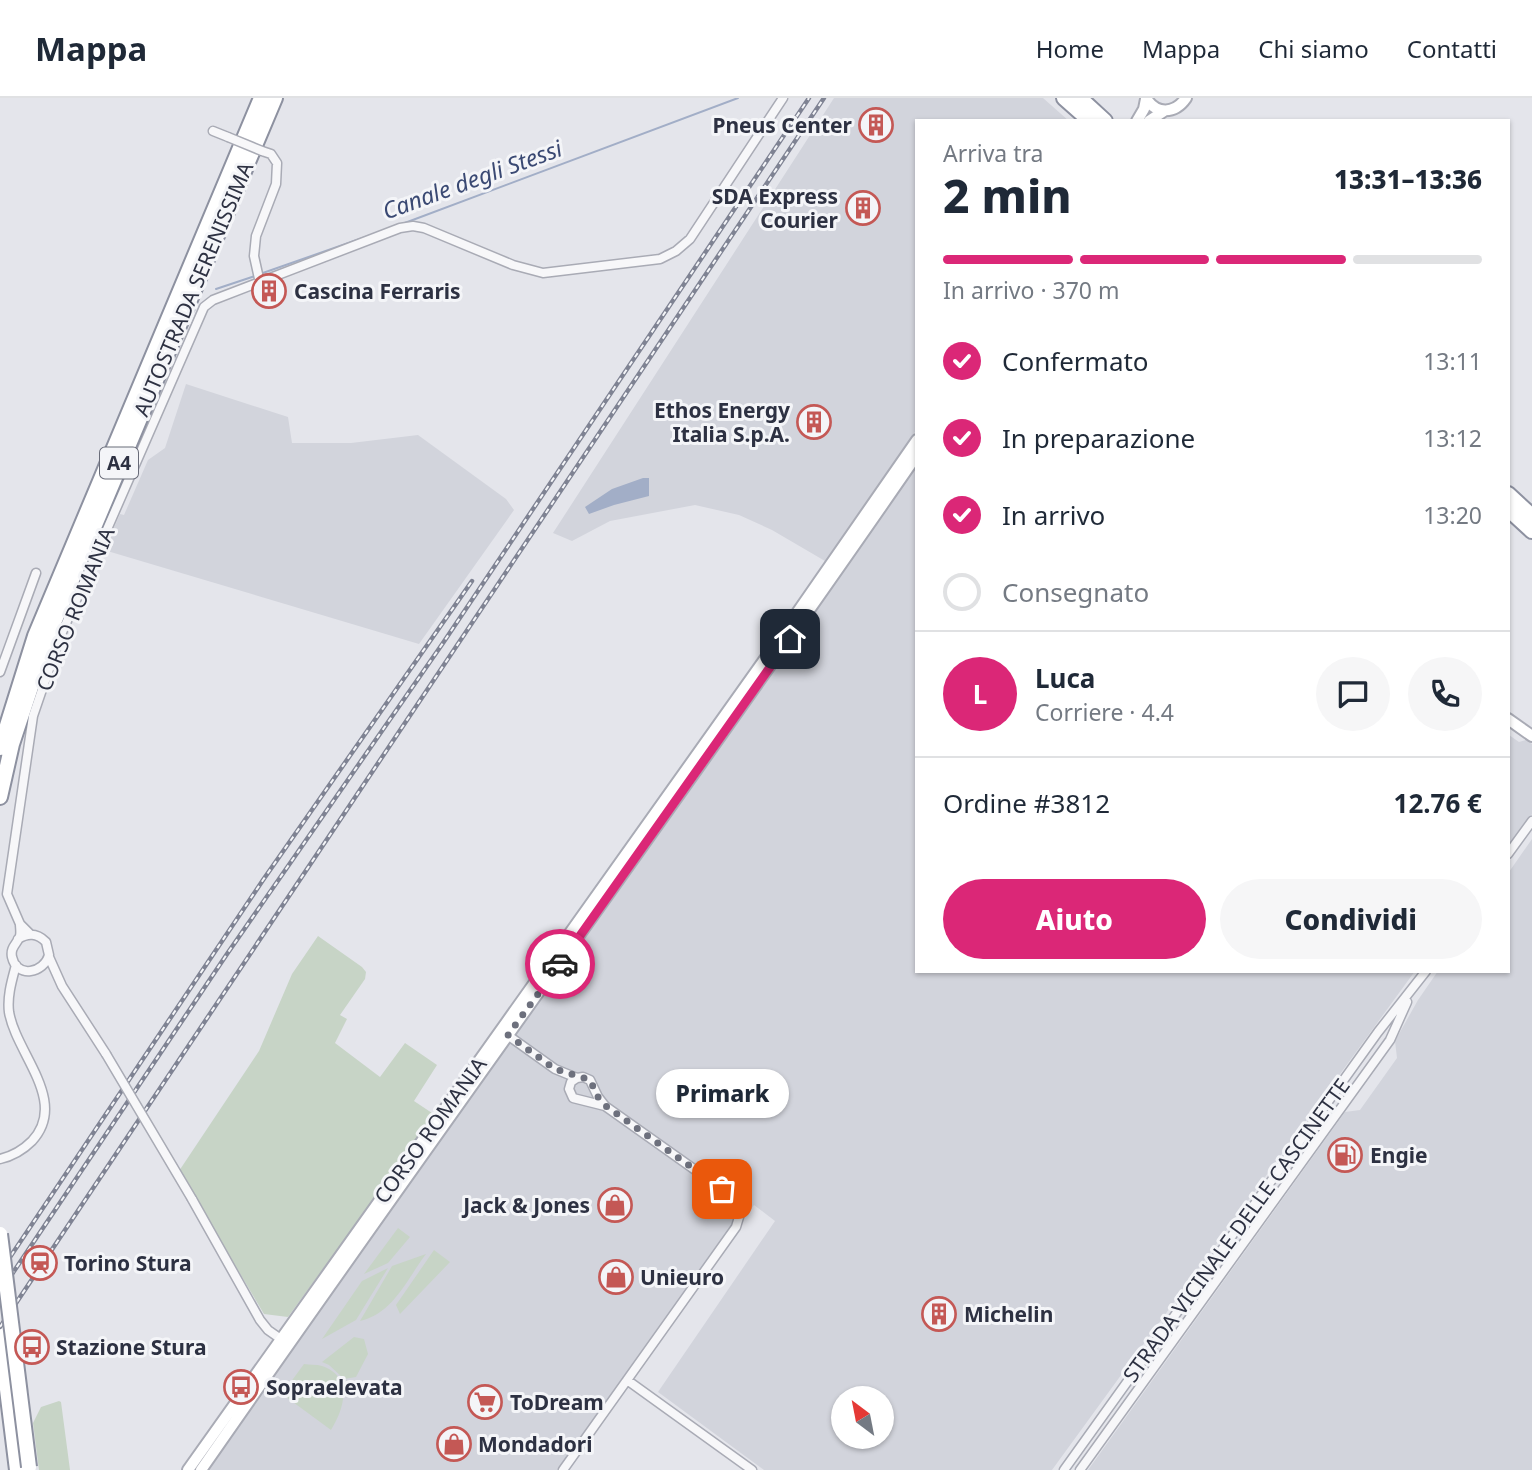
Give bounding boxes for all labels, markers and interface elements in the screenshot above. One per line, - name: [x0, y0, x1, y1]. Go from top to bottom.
- text: Mappa: [35, 26, 147, 71]
- text: Home: [1036, 32, 1104, 65]
- text: Mappa: [1142, 32, 1220, 65]
- text: Chi siamo: [1258, 32, 1369, 65]
- text: Contatti: [1407, 32, 1497, 65]
- building icon: Pneus Center: [857, 106, 895, 144]
- place label: Pneus Center: [712, 111, 853, 139]
- water label: Canale degli Stessi: [378, 131, 567, 226]
- text: Arriva tra: [943, 137, 1043, 169]
- street label: AUTOSTRADA SERENISSIMA: [127, 157, 260, 420]
- text: 13:31–13:36: [1334, 161, 1482, 197]
- text: 2 min: [943, 164, 1072, 226]
- place label: SDA Express Courier: [712, 182, 839, 234]
- building icon: SDA Express Courier: [844, 189, 882, 227]
- building icon: Cascina Ferraris: [250, 272, 288, 310]
- text: In arrivo · 370 m: [943, 274, 1120, 306]
- place label: Cascina Ferraris: [294, 277, 461, 305]
- icon: check: [943, 342, 981, 380]
- text: Confermato: [1002, 343, 1149, 379]
- text: 13:11: [1423, 345, 1482, 377]
- place label: Ethos Energy Italia S.p.A.: [654, 396, 790, 448]
- building icon: Ethos Energy Italia S.p.A.: [795, 403, 833, 441]
- icon: check: [943, 419, 981, 457]
- text: In preparazione: [1002, 420, 1195, 456]
- text: 13:12: [1423, 422, 1482, 454]
- road number: A4: [100, 448, 138, 478]
- icon: check: [943, 496, 981, 534]
- text: In arrivo: [1002, 497, 1105, 533]
- text: 13:20: [1423, 499, 1482, 531]
- street label: CORSO ROMANIA: [29, 522, 121, 695]
- text: Consegnato: [1002, 574, 1149, 610]
- pin: [760, 609, 820, 669]
- icon: home: [771, 620, 809, 658]
- button: chat: [1316, 657, 1390, 731]
- button: phone: [1408, 657, 1482, 731]
- text: Luca: [1035, 660, 1095, 696]
- text: L: [973, 676, 987, 712]
- text: Corriere · 4.4: [1035, 696, 1174, 728]
- text: Ordine #3812: [943, 785, 1110, 821]
- text: 12.76 €: [1394, 785, 1482, 821]
- button: Aiuto: [943, 879, 1206, 959]
- button: Condividi: [1220, 879, 1482, 959]
- courier: [525, 929, 595, 999]
- icon: car: [541, 945, 579, 983]
- street label: CORSO ROMANIA: [367, 1051, 493, 1209]
- callout: Primark: [656, 1070, 788, 1119]
- street label: STRADA VICINALE DELLE CASCINETTE: [1116, 1073, 1356, 1387]
- text: Primark: [676, 1077, 769, 1109]
- fuel station icon: Engie: [1326, 1136, 1364, 1174]
- place label: Engie: [1370, 1141, 1428, 1169]
- pin: [692, 1159, 752, 1219]
- icon: bag: [703, 1170, 741, 1208]
- shop icon: Jack & Jones: [596, 1186, 634, 1224]
- place label: Jack & Jones: [461, 1191, 590, 1219]
- station icon: Torino Stura: [21, 1244, 59, 1282]
- place label: Torino Stura: [64, 1249, 192, 1277]
- shop icon: Unieuro: [597, 1258, 635, 1296]
- place label: Unieuro: [640, 1263, 724, 1291]
- building icon: Michelin: [920, 1295, 958, 1333]
- place label: Michelin: [964, 1300, 1053, 1328]
- bus stop icon: Stazione Stura: [13, 1328, 51, 1366]
- place label: Stazione Stura: [56, 1333, 207, 1361]
- bus stop icon: Sopraelevata: [222, 1368, 260, 1406]
- place label: Sopraelevata: [266, 1373, 403, 1401]
- supermarket icon: ToDream: [466, 1383, 504, 1421]
- north arrow: [831, 1386, 894, 1449]
- map controls: [831, 1386, 894, 1449]
- place label: ToDream: [510, 1388, 604, 1416]
- shop icon: Mondadori: [435, 1425, 473, 1463]
- place label: Mondadori: [478, 1430, 593, 1458]

